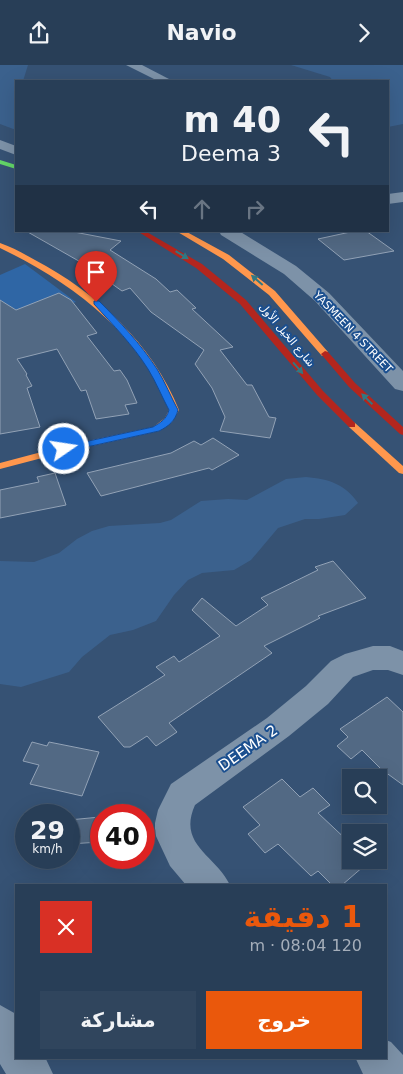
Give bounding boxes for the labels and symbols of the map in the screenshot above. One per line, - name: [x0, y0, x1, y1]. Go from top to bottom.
- pin: [75, 251, 117, 302]
- one-way arrow: [176, 251, 189, 260]
- one-way arrow: [251, 274, 263, 286]
- street label: YASMEEN 4 STREET: [310, 288, 395, 376]
- street label: شارع الخيل الأول: [257, 300, 318, 370]
- one-way arrow: [292, 361, 303, 374]
- one-way arrow: [361, 393, 373, 405]
- position arrow: [37, 422, 89, 474]
- street label: DEEMA 2: [215, 721, 281, 775]
- speed limit sign: 40: [90, 804, 155, 869]

